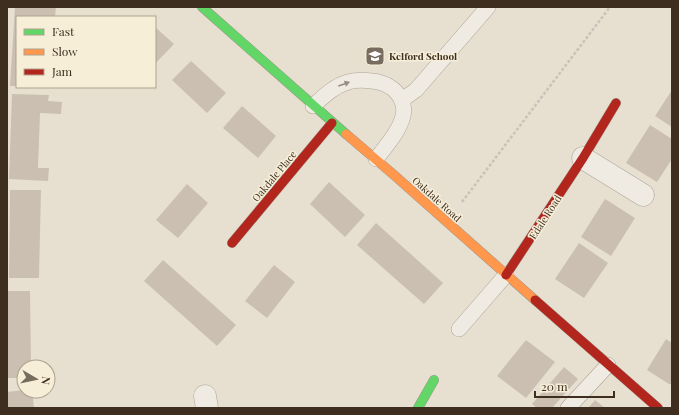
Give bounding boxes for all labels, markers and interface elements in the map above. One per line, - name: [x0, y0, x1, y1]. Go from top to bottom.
- legend: [16, 16, 156, 88]
- text: Fast: [52, 23, 75, 39]
- text: Slow: [52, 43, 78, 59]
- school or university icon: Kelford School: [364, 45, 386, 67]
- place label: Kelford School: [389, 49, 457, 63]
- text: Jam: [51, 63, 73, 79]
- one-way arrow: [339, 80, 351, 86]
- street label: Oakdale Place: [249, 148, 299, 204]
- street label: Oakdale Road: [409, 173, 465, 225]
- street label: Edale Road: [526, 192, 565, 242]
- north arrow: [16, 359, 56, 399]
- scale bar: [535, 373, 614, 399]
- text: N: [38, 376, 54, 386]
- text: 20 m: [541, 378, 568, 394]

